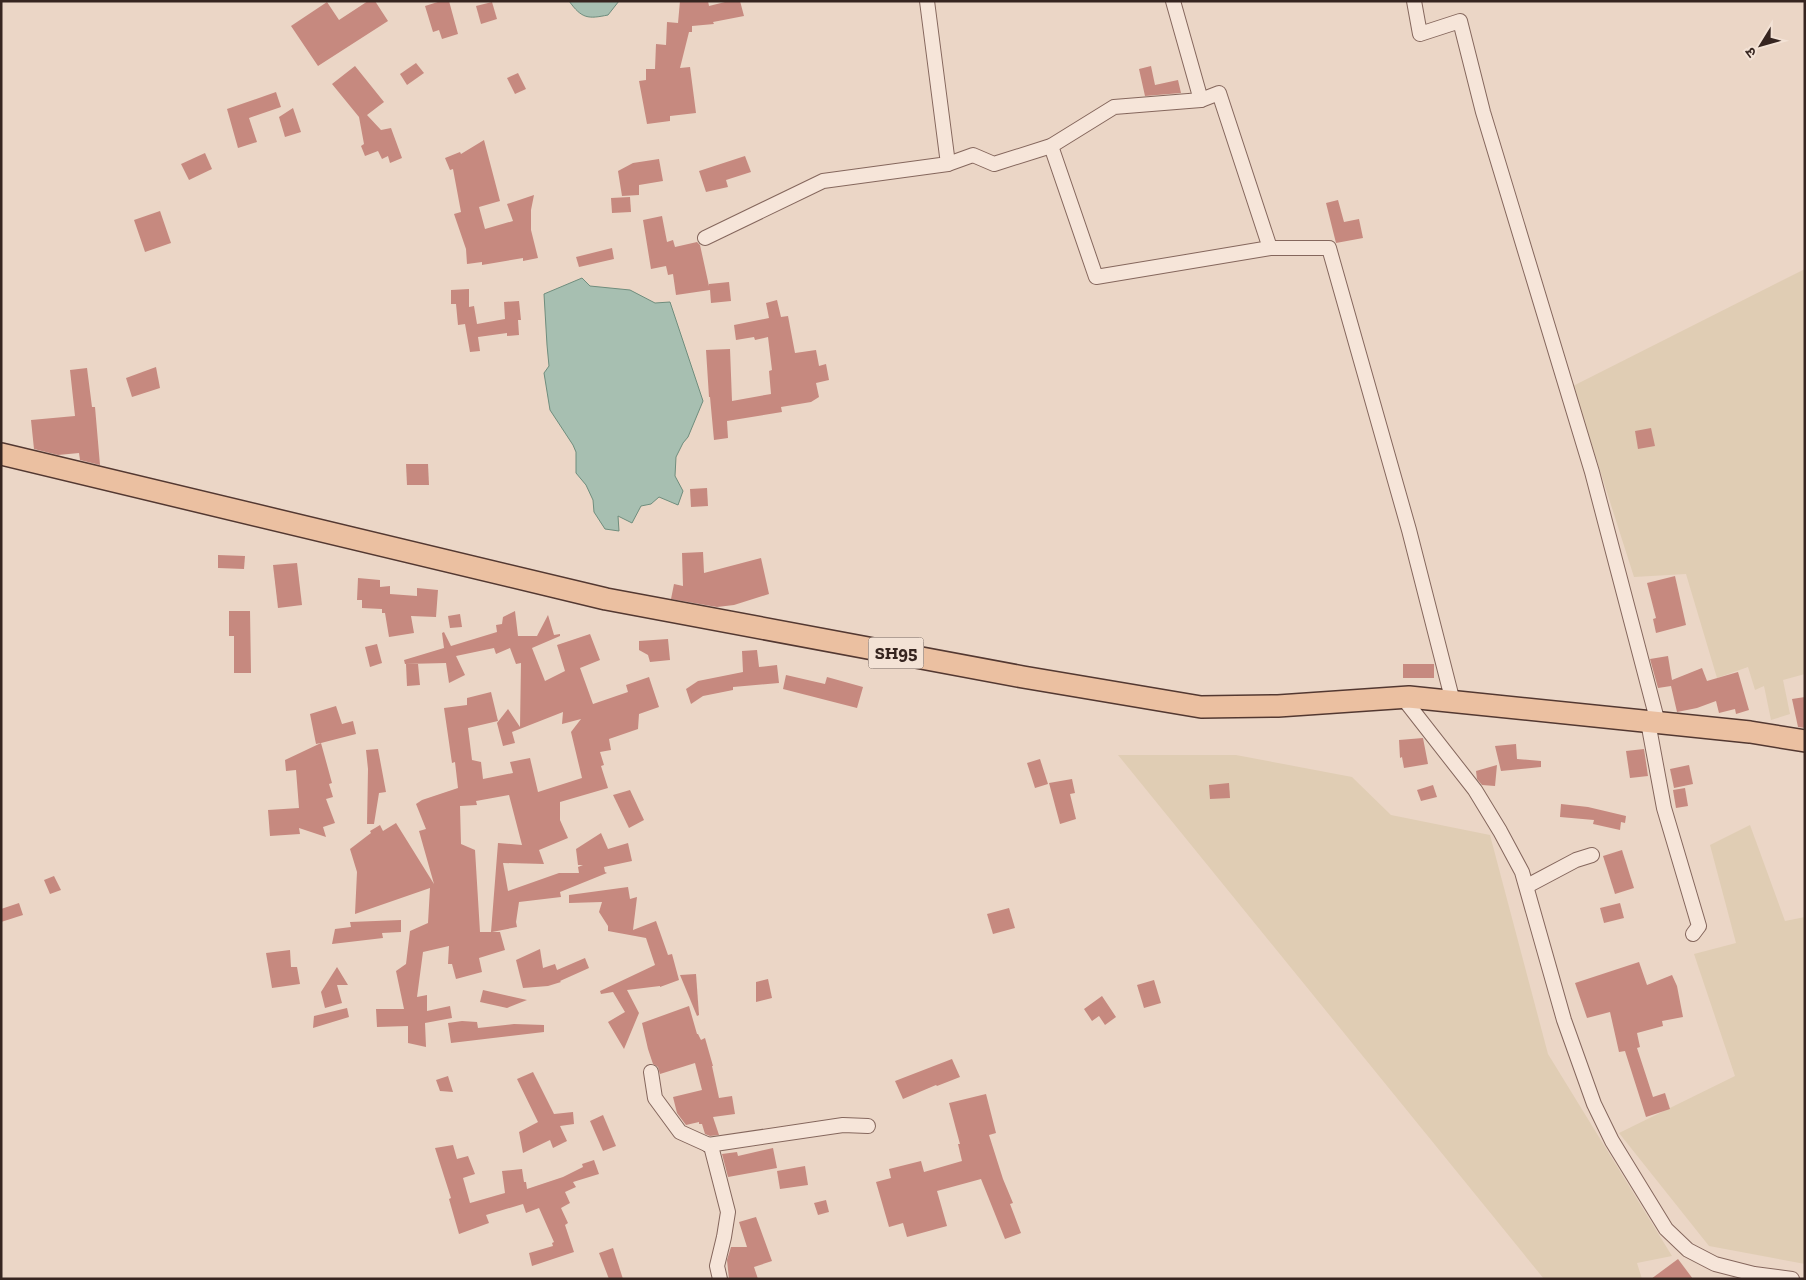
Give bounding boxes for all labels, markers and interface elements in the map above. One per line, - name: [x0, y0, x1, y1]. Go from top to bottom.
- north arrow: [1736, 20, 1786, 70]
- text: उ: [1741, 43, 1760, 61]
- road number: SH95: [868, 638, 924, 668]

